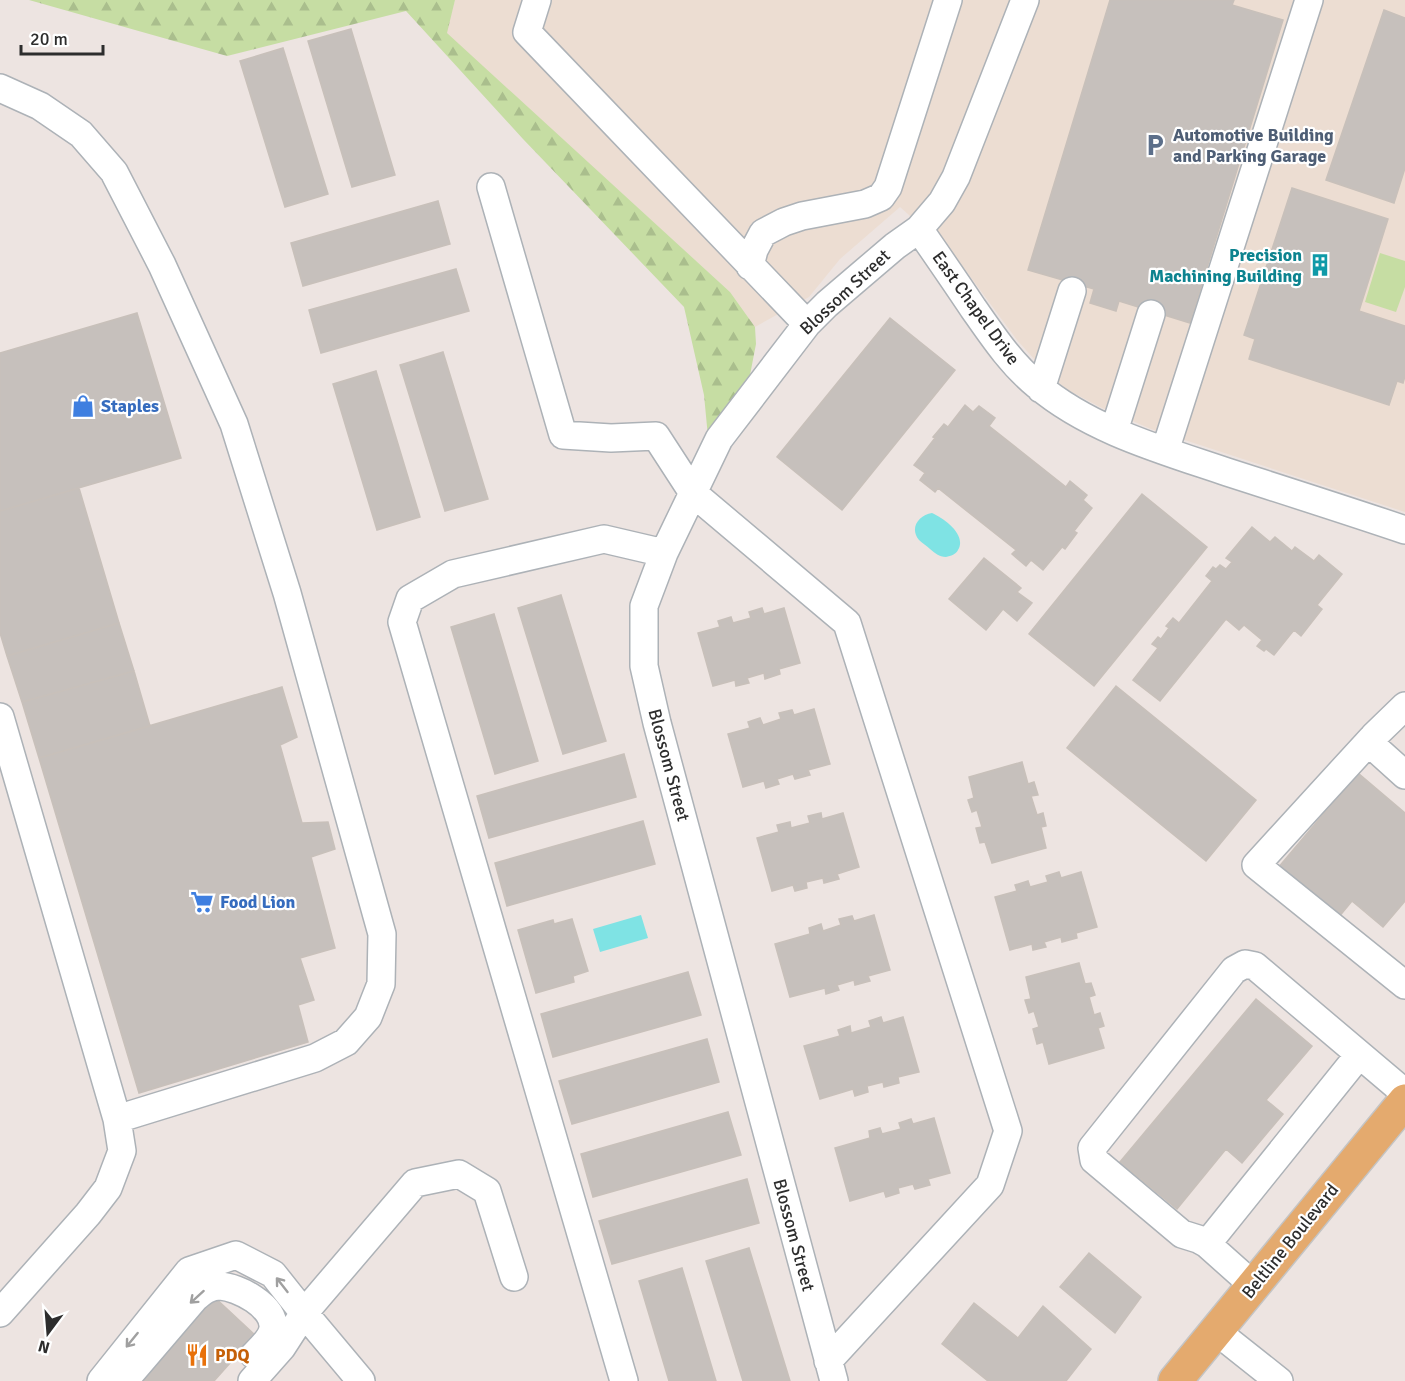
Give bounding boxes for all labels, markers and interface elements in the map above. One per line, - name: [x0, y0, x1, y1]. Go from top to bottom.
- scale bar: [21, 18, 104, 56]
- text: 20 m: [30, 28, 68, 50]
- place label: Automotive Building and Parking Garage: [1173, 124, 1334, 167]
- parking icon: Automotive Building and Parking Garage: [1142, 132, 1168, 158]
- place label: Precision Machining Building: [1149, 244, 1302, 287]
- street label: Blossom Street: [795, 245, 895, 339]
- street label: East Chapel Drive: [927, 247, 1025, 369]
- building icon: Precision Machining Building: [1307, 252, 1333, 278]
- shop icon: Staples: [70, 393, 96, 419]
- place label: Staples: [101, 395, 159, 417]
- street label: Blossom Street: [643, 706, 695, 824]
- supermarket icon: Food Lion: [189, 889, 215, 915]
- place label: Food Lion: [220, 891, 295, 913]
- street label: Blossom Street: [768, 1176, 820, 1294]
- street label: Beltline Boulevard: [1237, 1179, 1343, 1303]
- one-way arrow: [275, 1277, 288, 1293]
- one-way arrow: [190, 1290, 205, 1304]
- north arrow: [18, 1303, 78, 1363]
- one-way arrow: [126, 1332, 139, 1348]
- text: N: [36, 1335, 52, 1358]
- restaurant icon: PDQ: [184, 1342, 210, 1368]
- place label: PDQ: [215, 1344, 250, 1366]

